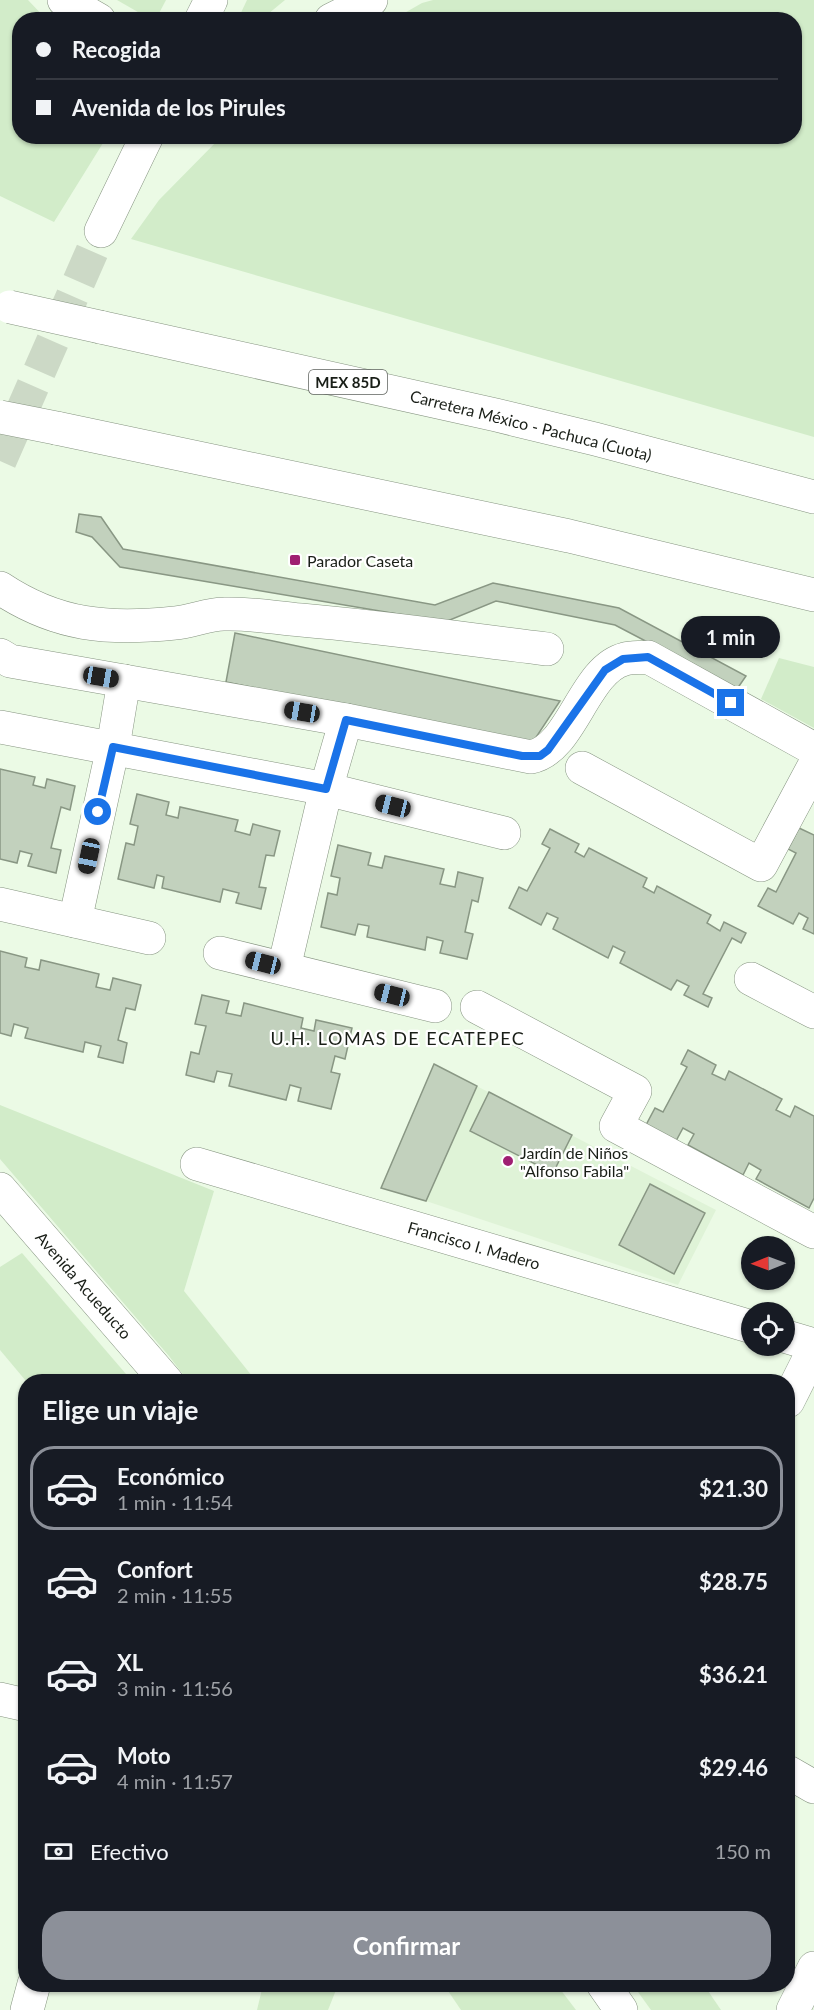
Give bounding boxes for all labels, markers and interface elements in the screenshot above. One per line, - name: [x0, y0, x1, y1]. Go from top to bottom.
- text: Recogida: [72, 36, 161, 63]
- text: Avenida de los Pirules: [72, 94, 286, 121]
- road number: MEX 85D: [309, 370, 387, 394]
- street label: Carretera México - Pachuca (Cuota): [408, 386, 654, 464]
- place label: Parador Caseta: [307, 551, 413, 570]
- marker: Parador Caseta: [288, 553, 302, 567]
- callout: 1 min: [682, 616, 780, 658]
- text: 1 min: [706, 625, 755, 649]
- car: [82, 665, 120, 689]
- route end: [717, 689, 744, 716]
- car: [283, 700, 321, 724]
- car: [373, 793, 413, 819]
- route start: [84, 798, 111, 825]
- car: [76, 837, 102, 875]
- car: [243, 950, 283, 976]
- car: [372, 982, 412, 1008]
- district label: U.H. LOMAS DE ECATEPEC: [271, 1027, 525, 1049]
- place label: Jardín de Niños "Alfonso Fabila": [520, 1143, 629, 1180]
- marker: Jardín de Niños "Alfonso Fabila": [501, 1154, 515, 1168]
- street label: Francisco I. Madero: [406, 1217, 542, 1273]
- street label: Avenida Acueducto: [32, 1228, 136, 1342]
- north arrow: [741, 1236, 795, 1290]
- map controls: [741, 1236, 795, 1356]
- button: locate: [741, 1302, 795, 1356]
- text: Elige un viaje: [42, 1393, 199, 1426]
- icon: car: [45, 1461, 99, 1515]
- text: Económico: [117, 1463, 224, 1490]
- text: $21.30: [699, 1475, 768, 1502]
- text: 1 min · 11:54: [117, 1490, 233, 1514]
- icon: car: [45, 1554, 99, 1608]
- text: Confort: [117, 1556, 193, 1583]
- text: $28.75: [699, 1568, 768, 1595]
- text: 2 min · 11:55: [117, 1583, 233, 1607]
- icon: car: [45, 1647, 99, 1701]
- text: XL: [117, 1649, 143, 1676]
- text: $36.21: [699, 1661, 768, 1688]
- text: 3 min · 11:56: [117, 1676, 233, 1700]
- icon: car: [45, 1740, 99, 1794]
- text: Moto: [117, 1742, 171, 1769]
- text: $29.46: [699, 1754, 768, 1781]
- text: 4 min · 11:57: [117, 1769, 233, 1793]
- icon: cash: [42, 1835, 75, 1868]
- text: Efectivo: [90, 1838, 169, 1865]
- text: 150 m: [715, 1839, 771, 1863]
- button: Confirmar: [42, 1911, 771, 1980]

